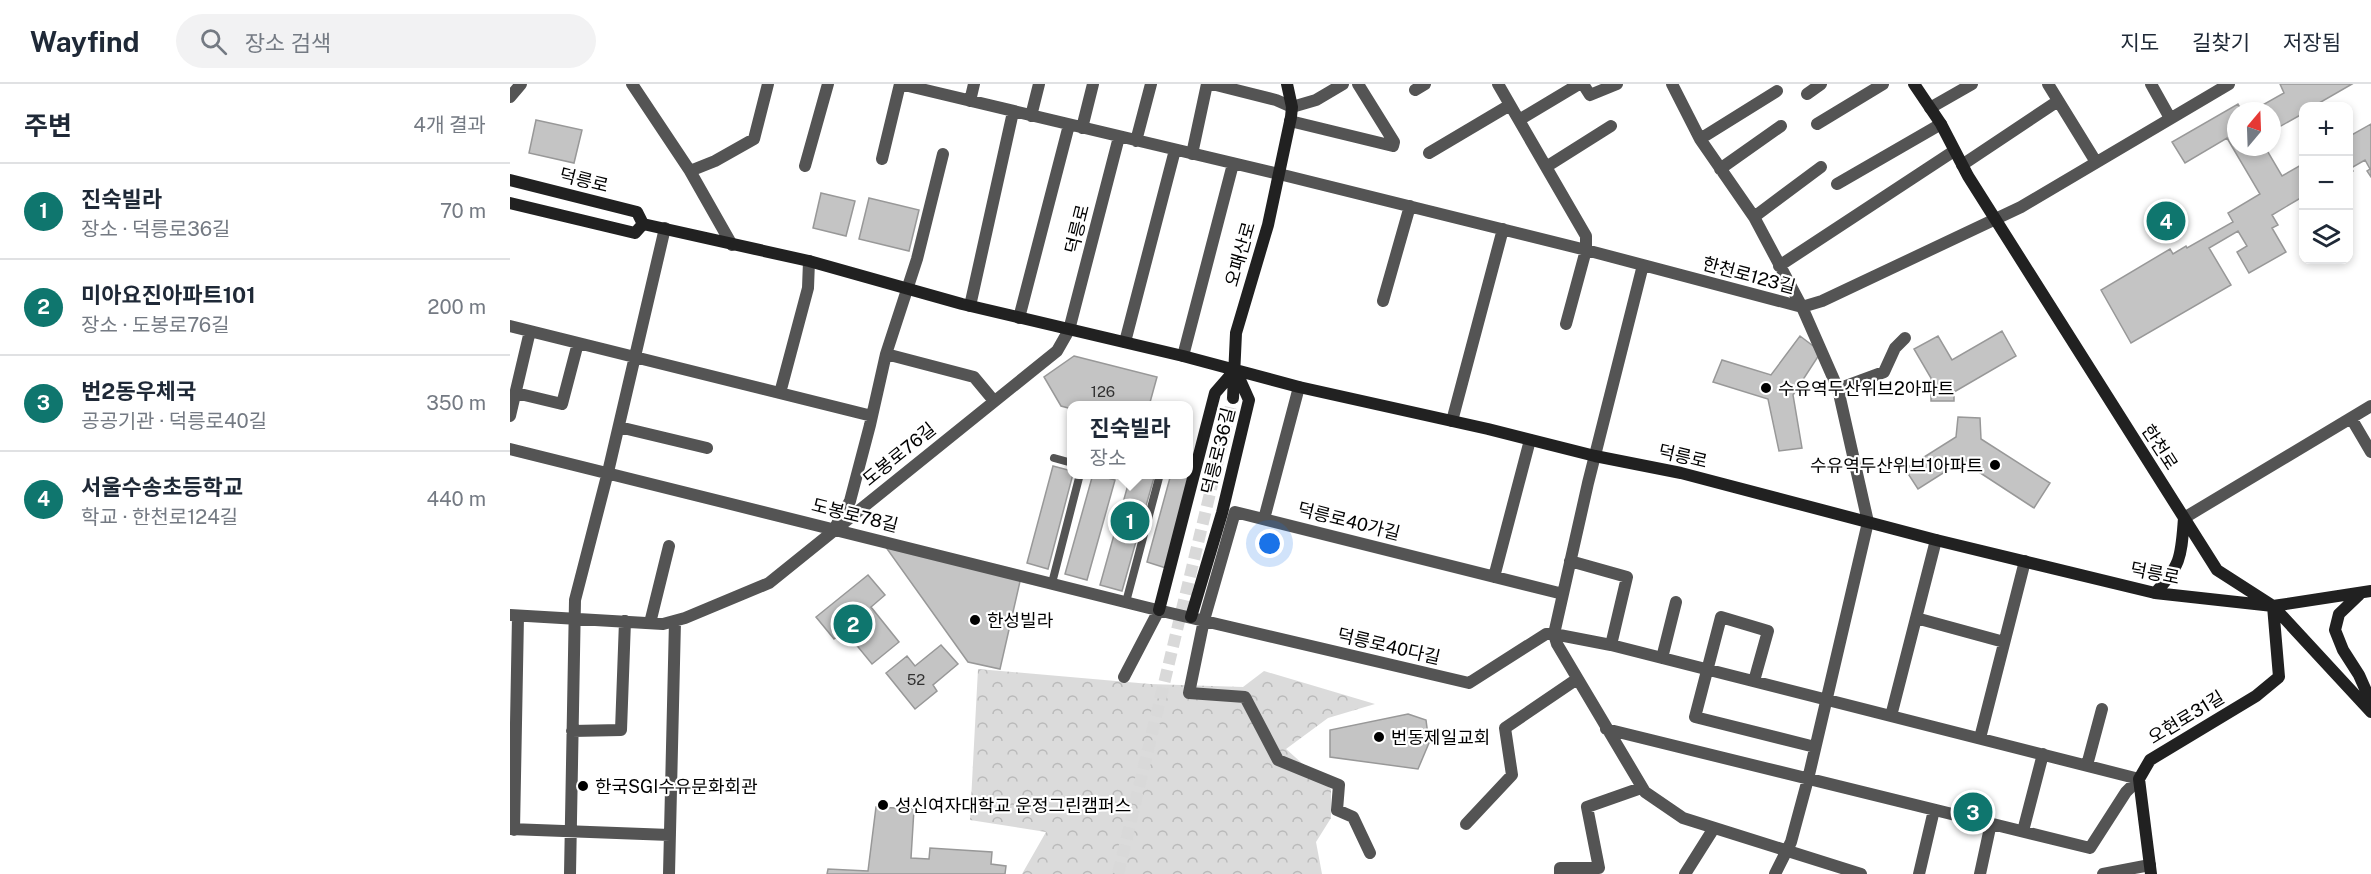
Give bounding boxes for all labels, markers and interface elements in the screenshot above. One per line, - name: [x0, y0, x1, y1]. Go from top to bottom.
- search box: [176, 14, 596, 68]
- text: Wayfind: [30, 25, 140, 58]
- icon: search: [197, 25, 230, 58]
- text: 장소 검색: [245, 30, 331, 56]
- text: 지도: [2120, 30, 2159, 55]
- text: 길찾기: [2192, 30, 2250, 55]
- text: 저장됨: [2283, 30, 2341, 55]
- north arrow: [2227, 102, 2281, 156]
- map controls: [2299, 102, 2353, 264]
- button: +: [2299, 102, 2353, 156]
- text: 주변: [24, 110, 72, 141]
- text: 4개 결과: [413, 113, 486, 137]
- button: −: [2299, 156, 2353, 210]
- street label: 덕릉로: [557, 164, 611, 196]
- text: 진숙빌라: [81, 186, 162, 212]
- pin: 4: [2146, 198, 2186, 244]
- text: 1: [39, 199, 48, 223]
- text: 70 m: [440, 199, 486, 223]
- street label: 덕릉로: [1061, 202, 1093, 256]
- button: layers: [2299, 210, 2353, 264]
- text: 장소 · 덕릉로36길: [81, 217, 231, 241]
- street label: 오패산로: [1221, 219, 1259, 289]
- street label: 한천로123길: [1700, 252, 1798, 298]
- text: 미아요진아파트101: [81, 282, 256, 308]
- text: 2: [37, 295, 50, 319]
- text: 200 m: [428, 295, 486, 319]
- text: 장소 · 도봉로76길: [81, 313, 230, 337]
- text: 번2동우체국: [81, 378, 196, 404]
- place label: 수유역두산위브2아파트: [1778, 378, 1954, 399]
- marker: 수유역두산위브2아파트: [1759, 381, 1773, 395]
- house number: 126: [1091, 383, 1115, 400]
- text: 3: [37, 391, 50, 415]
- text: 350 m: [426, 391, 486, 415]
- popup: [1067, 401, 1193, 479]
- street label: 덕릉로36길: [1197, 405, 1239, 497]
- text: 공공기관 · 덕릉로40길: [81, 409, 267, 433]
- text: 진숙빌라: [1090, 415, 1170, 441]
- street label: 도봉로76길: [858, 418, 940, 490]
- street label: 한천로: [2138, 420, 2182, 474]
- street label: 덕릉로: [1656, 440, 1710, 472]
- text: 장소: [1090, 446, 1126, 470]
- place label: 수유역두산위브1아파트: [1810, 455, 1983, 476]
- marker: 수유역두산위브1아파트: [1988, 458, 2002, 472]
- text: 서울수송초등학교: [81, 474, 243, 500]
- text: 4: [37, 487, 50, 511]
- text: 440 m: [426, 487, 486, 511]
- street label: 도봉로78길: [810, 494, 900, 536]
- pin: 1: [1110, 498, 1150, 544]
- street label: 덕릉로40가길: [1295, 498, 1403, 544]
- text: 학교 · 한천로124길: [81, 505, 238, 529]
- your location: [1255, 529, 1284, 558]
- street label: 덕릉로: [2129, 558, 2181, 588]
- pin: 2: [834, 602, 872, 646]
- place label: 한성빌라: [987, 610, 1054, 631]
- marker: 한성빌라: [968, 613, 982, 627]
- street label: 덕릉로40다길: [1335, 624, 1443, 668]
- house number: 52: [907, 671, 925, 688]
- street label: 오현로31길: [2144, 686, 2228, 748]
- place label: 번동제일교회: [1391, 727, 1490, 748]
- marker: 번동제일교회: [1372, 730, 1386, 744]
- place label: 한국SGI수유문화회관: [595, 776, 758, 797]
- marker: 한국SGI수유문화회관: [576, 779, 590, 793]
- pin: 3: [1954, 790, 1992, 834]
- place label: 성신여자대학교 운정그린캠퍼스: [895, 795, 1131, 816]
- marker: 성신여자대학교 운정그린캠퍼스: [876, 798, 890, 812]

